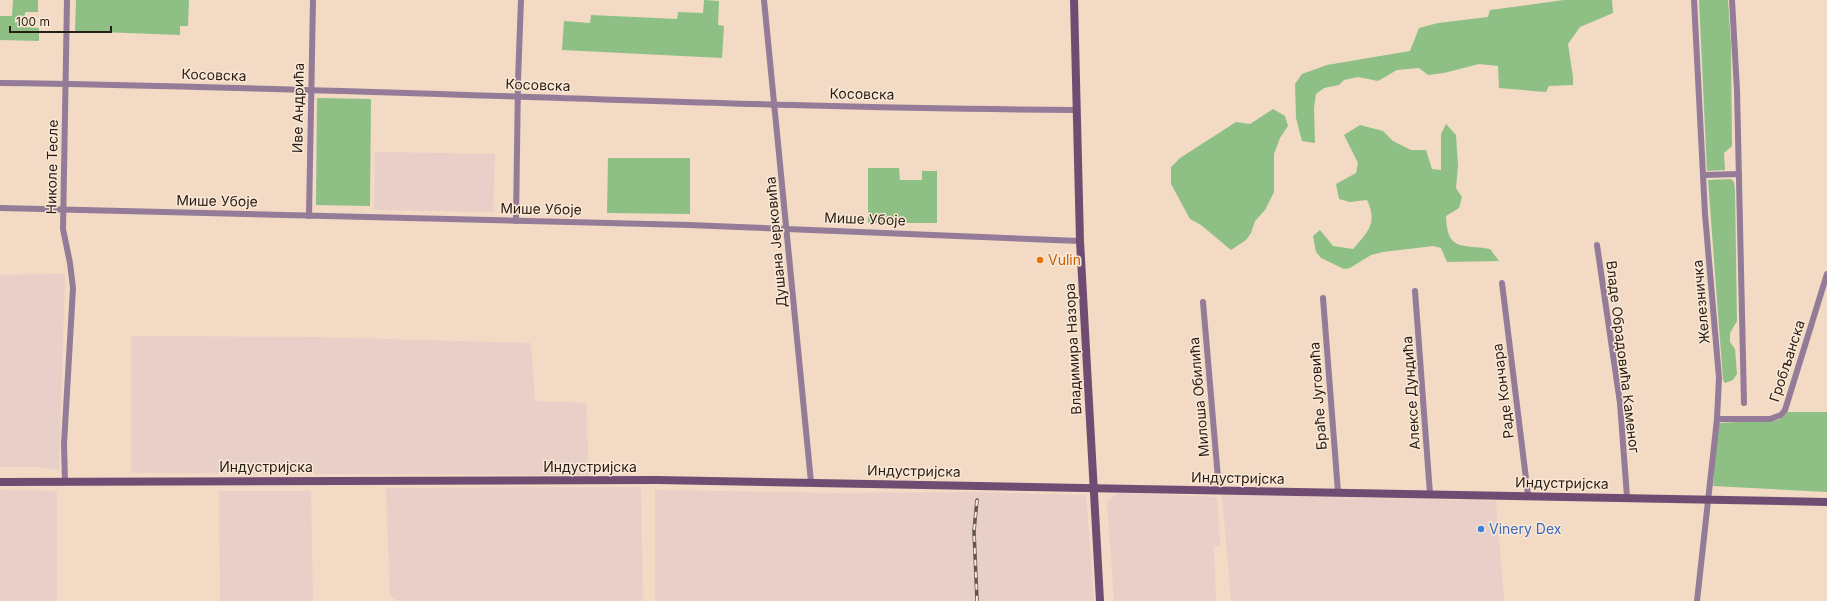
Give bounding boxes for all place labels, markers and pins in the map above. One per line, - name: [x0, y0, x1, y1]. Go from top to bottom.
- place label: Vulin: [1048, 251, 1081, 268]
- marker: Vulin: [1035, 255, 1045, 265]
- place label: Vinery Dex: [1489, 520, 1562, 537]
- marker: Vinery Dex: [1476, 524, 1486, 534]

